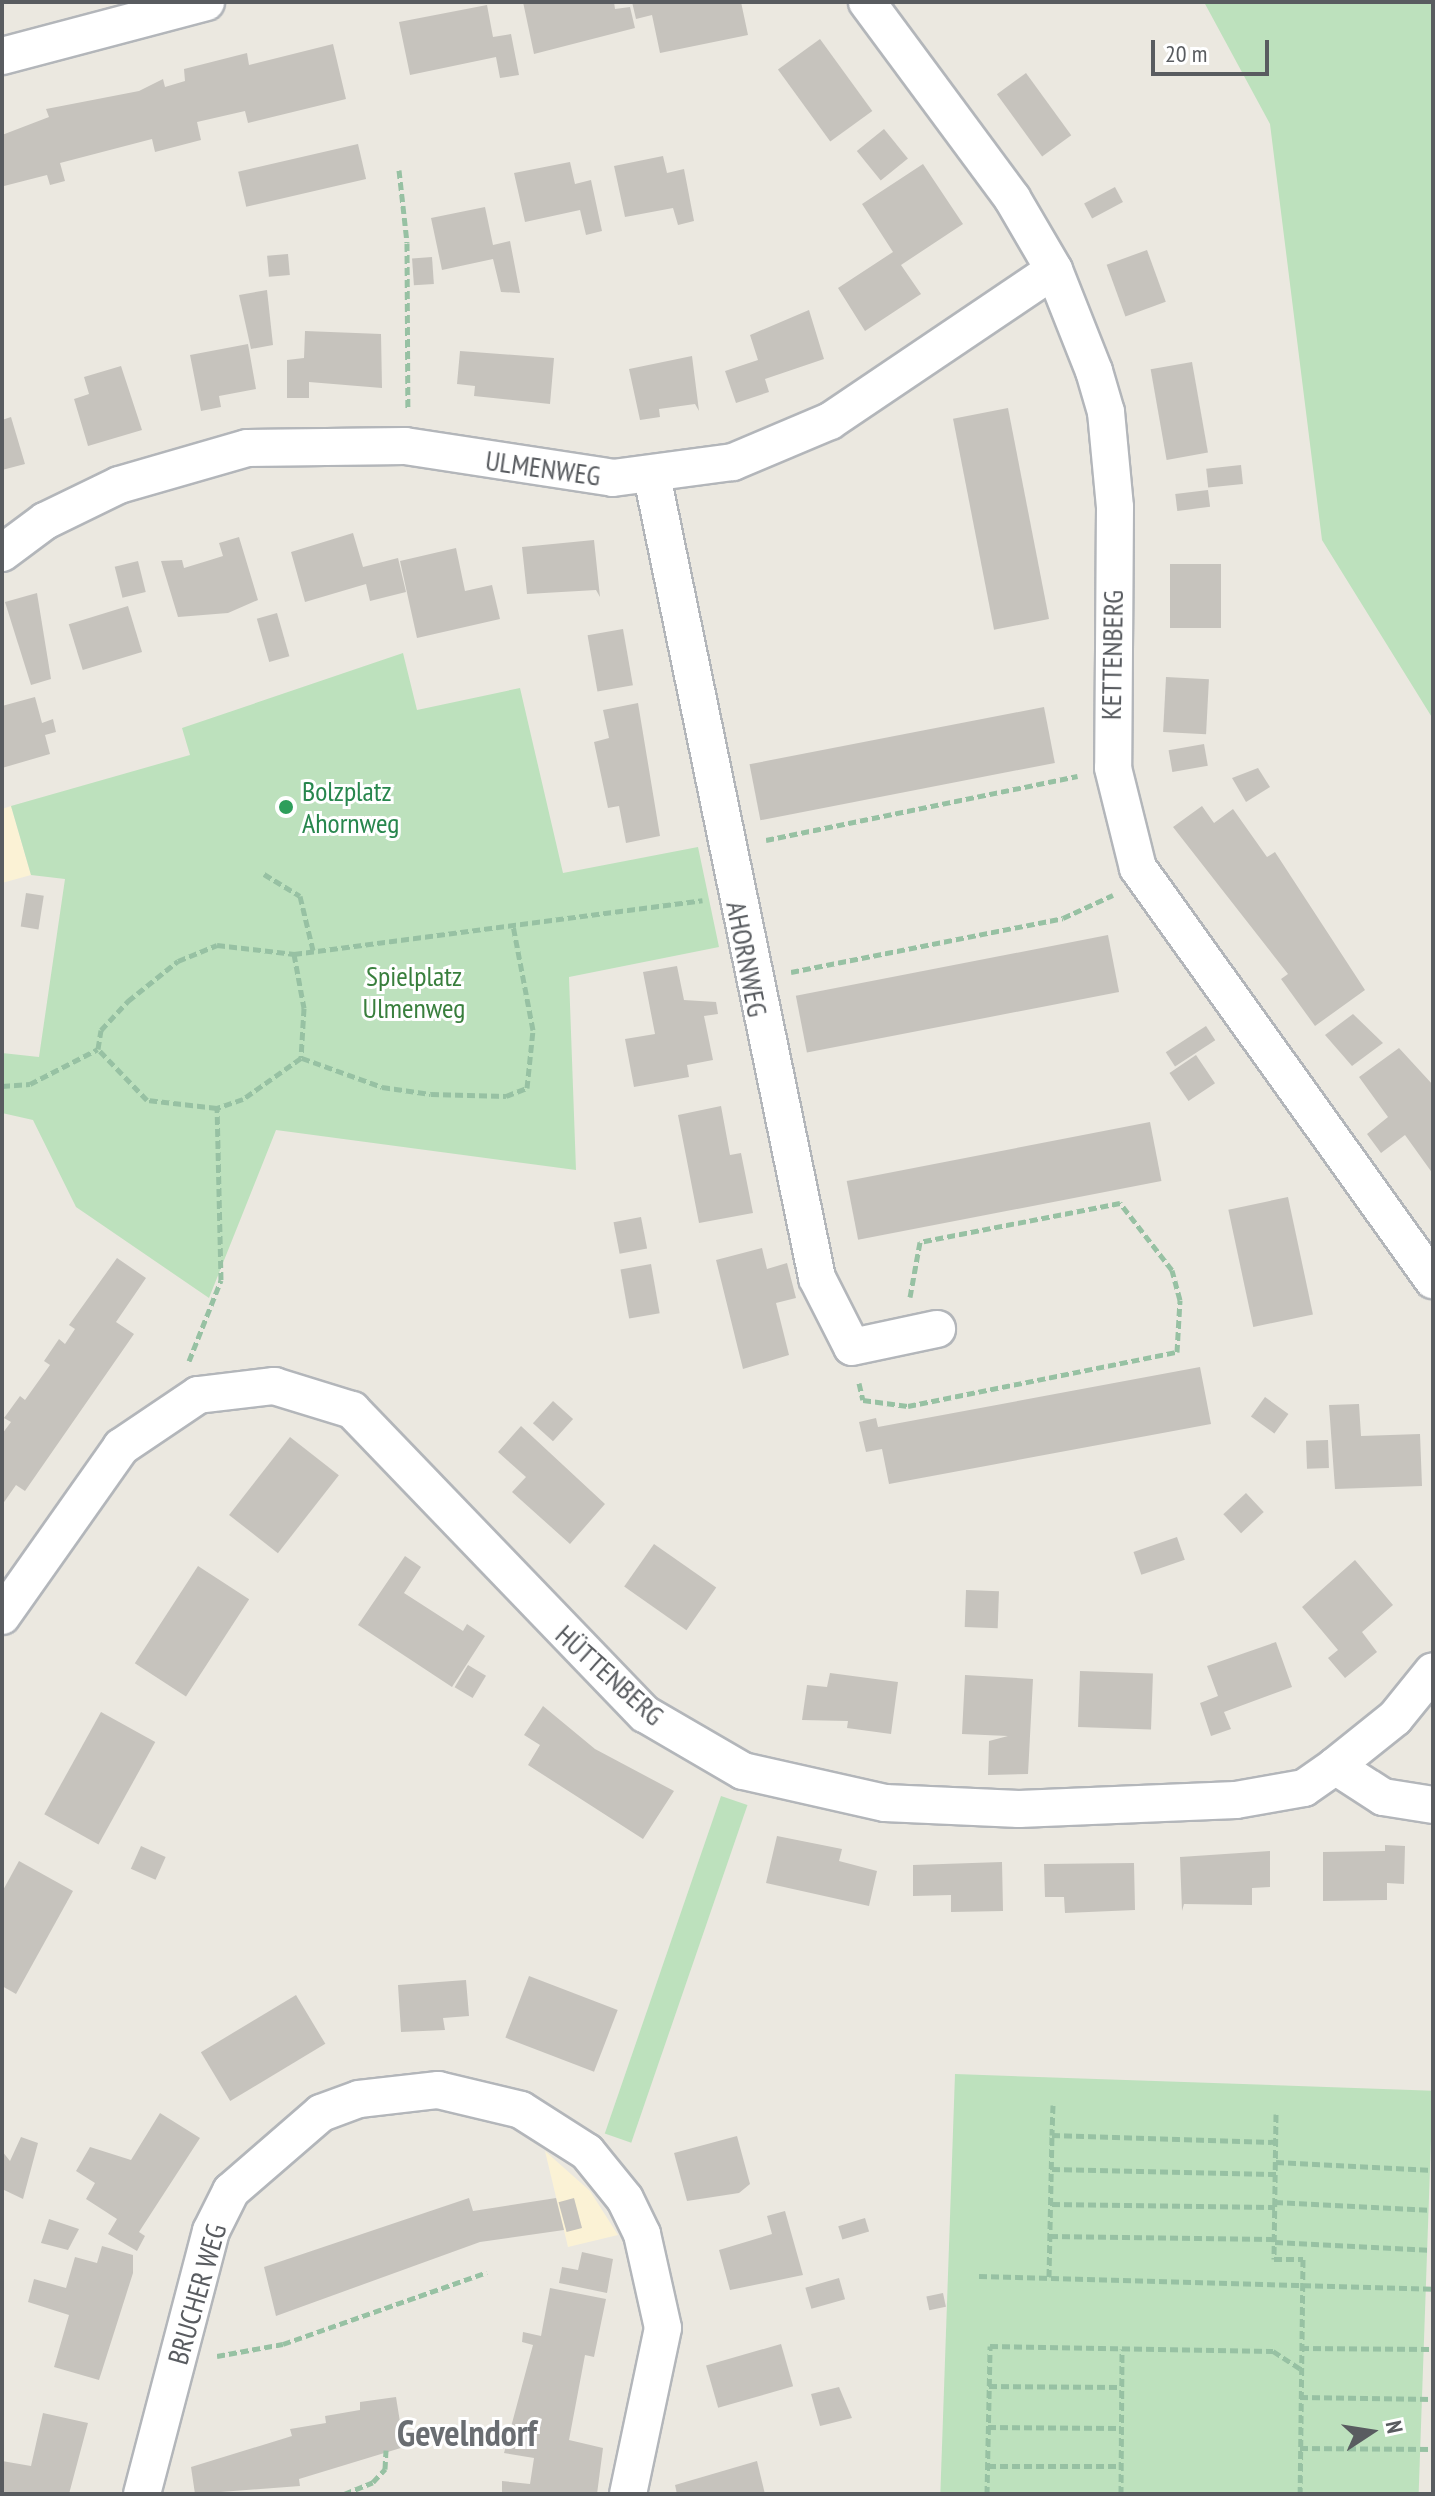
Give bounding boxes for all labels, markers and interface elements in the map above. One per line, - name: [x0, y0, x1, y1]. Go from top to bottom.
- scale bar: [1155, 24, 1273, 74]
- text: 20 m: [1165, 38, 1207, 69]
- street label: ULMENWEG: [483, 443, 603, 493]
- street label: KETTENBERG: [1094, 590, 1130, 720]
- place label: Bolzplatz Ahornweg: [302, 774, 399, 840]
- marker: Bolzplatz Ahornweg: [277, 798, 295, 816]
- street label: AHORNWEG: [719, 899, 775, 1019]
- park label: Spielplatz Ulmenweg: [363, 959, 465, 1025]
- street label: HÜTTENBERG: [549, 1618, 671, 1732]
- street label: BRUCHER WEG: [161, 2220, 233, 2368]
- north arrow: [1331, 2392, 1411, 2472]
- district label: Gevelndorf: [397, 2411, 537, 2455]
- text: N: [1380, 2418, 1409, 2436]

